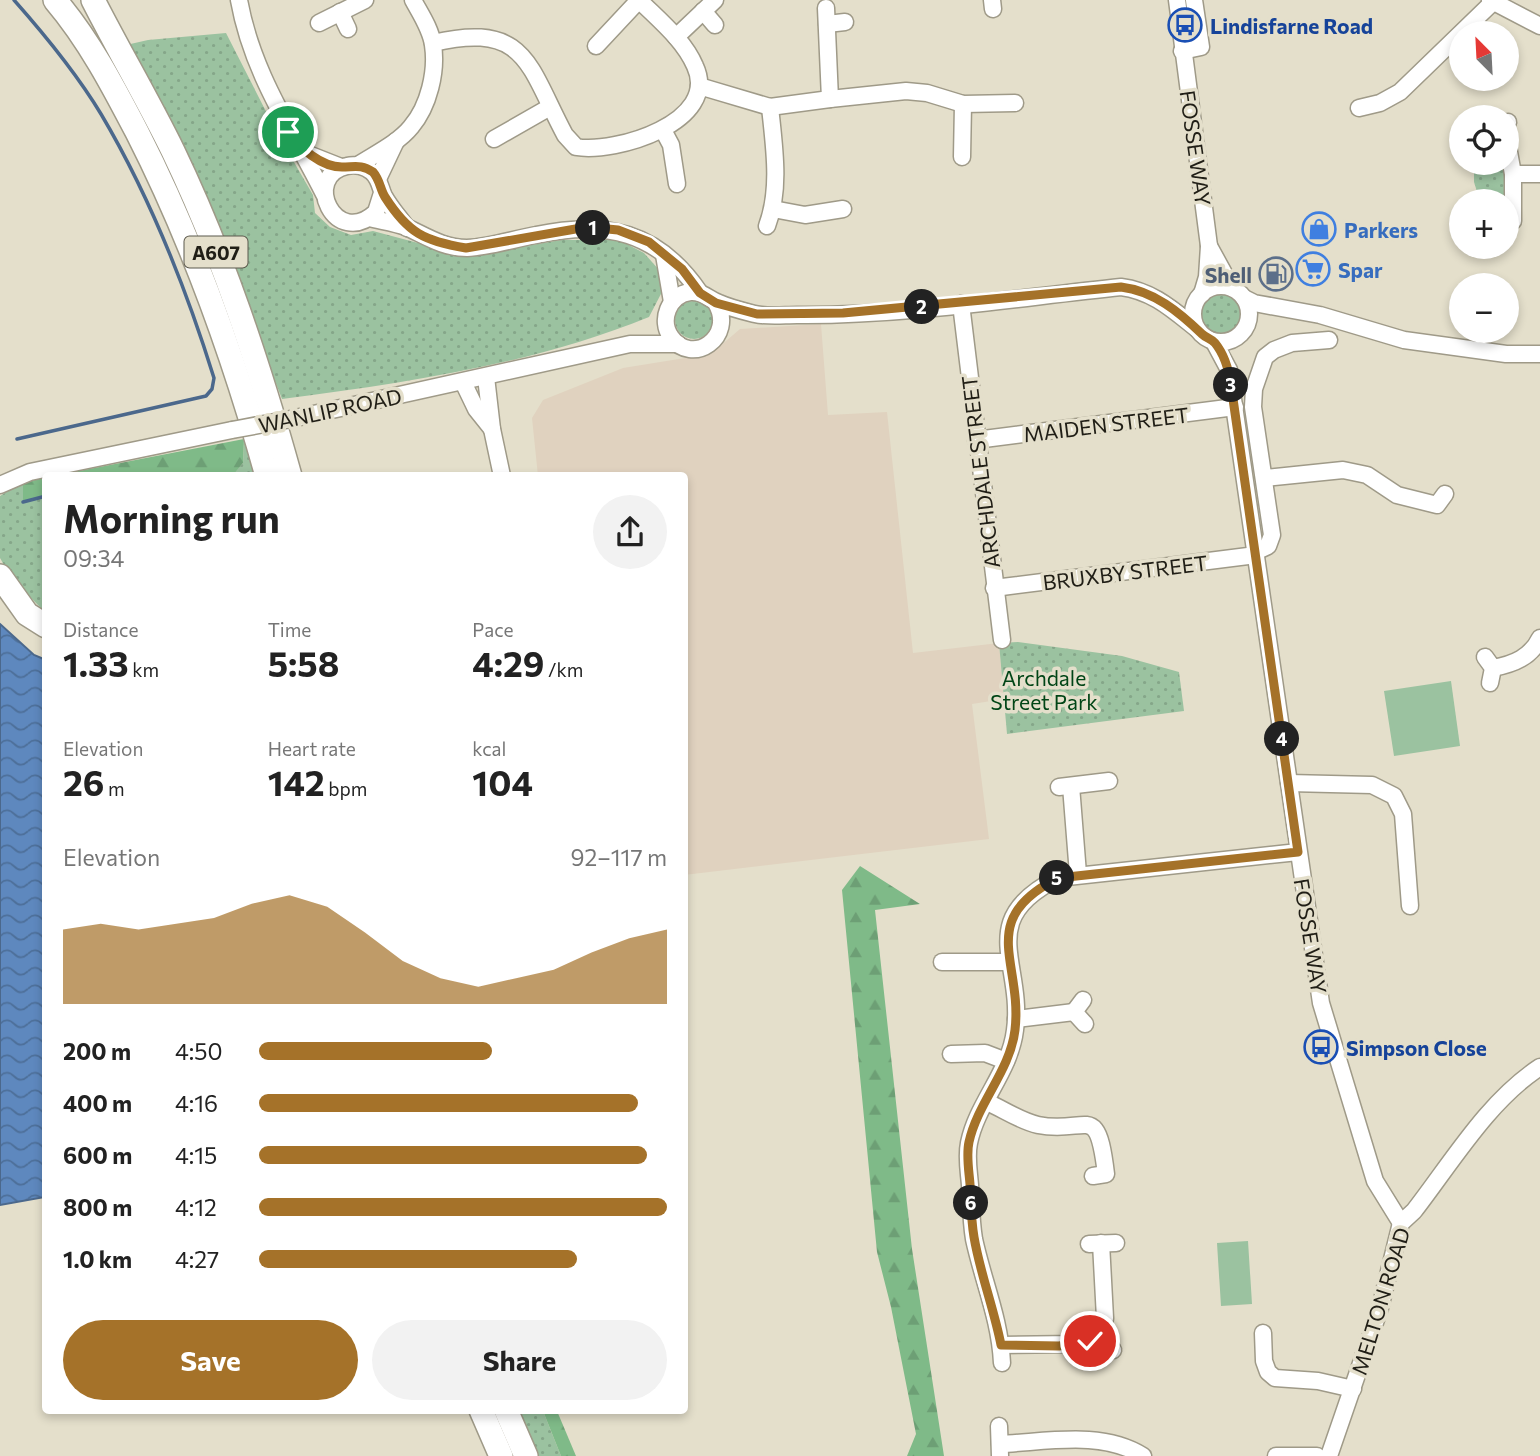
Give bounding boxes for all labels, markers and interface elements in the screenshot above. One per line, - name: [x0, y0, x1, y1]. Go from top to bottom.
- bus stop icon: Lindisfarne Road: [1166, 6, 1204, 44]
- place label: Lindisfarne Road: [1210, 13, 1373, 38]
- north arrow: [1449, 21, 1519, 91]
- map controls: [1449, 21, 1519, 343]
- street label: FOSSE WAY: [1176, 89, 1217, 208]
- pin: [258, 102, 318, 162]
- button: locate: [1449, 105, 1519, 175]
- icon: arrive: [269, 113, 307, 151]
- button: +: [1449, 189, 1519, 259]
- pin: 1: [576, 210, 610, 246]
- shop icon: Parkers: [1300, 210, 1338, 248]
- text: 1: [588, 216, 597, 239]
- place label: Parkers: [1344, 217, 1418, 242]
- road number: A607: [184, 236, 248, 268]
- supermarket icon: Spar: [1294, 250, 1332, 288]
- fuel station icon: Shell: [1257, 255, 1295, 293]
- place label: Spar: [1338, 257, 1383, 282]
- place label: Shell: [1205, 262, 1252, 287]
- button: −: [1449, 273, 1519, 343]
- pin: 2: [904, 290, 940, 324]
- text: 2: [916, 295, 927, 318]
- pin: 3: [1214, 368, 1248, 402]
- text: 3: [1225, 373, 1236, 396]
- street label: ARCHDALE STREET: [956, 374, 1004, 570]
- street label: WANLIP ROAD: [256, 383, 404, 437]
- street label: MAIDEN STREET: [1022, 401, 1190, 447]
- text: Morning run: [63, 494, 280, 541]
- button: share: [593, 495, 667, 569]
- text: 09:34: [63, 544, 124, 572]
- street label: BRUXBY STREET: [1041, 549, 1209, 595]
- text: Distance: [63, 618, 139, 641]
- text: Time: [268, 618, 311, 641]
- text: Pace: [472, 618, 514, 641]
- text: 1.33: [63, 641, 129, 684]
- text: 5:58: [268, 641, 339, 684]
- text: 4:29: [472, 641, 544, 684]
- text: km: [129, 658, 159, 681]
- text: /km: [544, 658, 583, 681]
- park label: Archdale Street Park: [990, 665, 1098, 714]
- pin: 4: [1264, 722, 1300, 756]
- text: 4: [1276, 727, 1287, 750]
- text: Elevation: [63, 737, 143, 760]
- text: Heart rate: [268, 737, 356, 760]
- text: kcal: [472, 737, 506, 760]
- text: 26: [63, 760, 104, 803]
- text: 142: [268, 760, 325, 803]
- text: 104: [472, 760, 533, 803]
- text: m: [104, 777, 125, 800]
- text: bpm: [325, 777, 367, 800]
- text: Elevation: [63, 843, 160, 871]
- text: 92–117 m: [571, 843, 667, 871]
- pin: 5: [1040, 860, 1074, 896]
- text: 5: [1051, 866, 1062, 889]
- street label: FOSSE WAY: [1290, 876, 1333, 996]
- bus stop icon: Simpson Close: [1302, 1028, 1340, 1066]
- place label: Simpson Close: [1346, 1035, 1487, 1060]
- text: 200 m: [63, 1037, 131, 1065]
- text: 4:50: [175, 1037, 222, 1065]
- text: 400 m: [63, 1089, 132, 1117]
- text: 4:16: [175, 1089, 218, 1117]
- text: 600 m: [63, 1141, 132, 1169]
- text: 4:15: [175, 1141, 217, 1169]
- pin: 6: [954, 1186, 988, 1220]
- text: 6: [965, 1191, 976, 1214]
- text: 800 m: [63, 1193, 132, 1221]
- text: 4:12: [175, 1193, 217, 1221]
- street label: MELTON ROAD: [1346, 1224, 1414, 1378]
- text: 1.0 km: [63, 1245, 132, 1273]
- text: 4:27: [175, 1245, 219, 1273]
- pin: [1060, 1311, 1120, 1371]
- button: Save: [63, 1320, 358, 1400]
- button: Share: [372, 1320, 667, 1400]
- icon: check: [1071, 1322, 1109, 1360]

